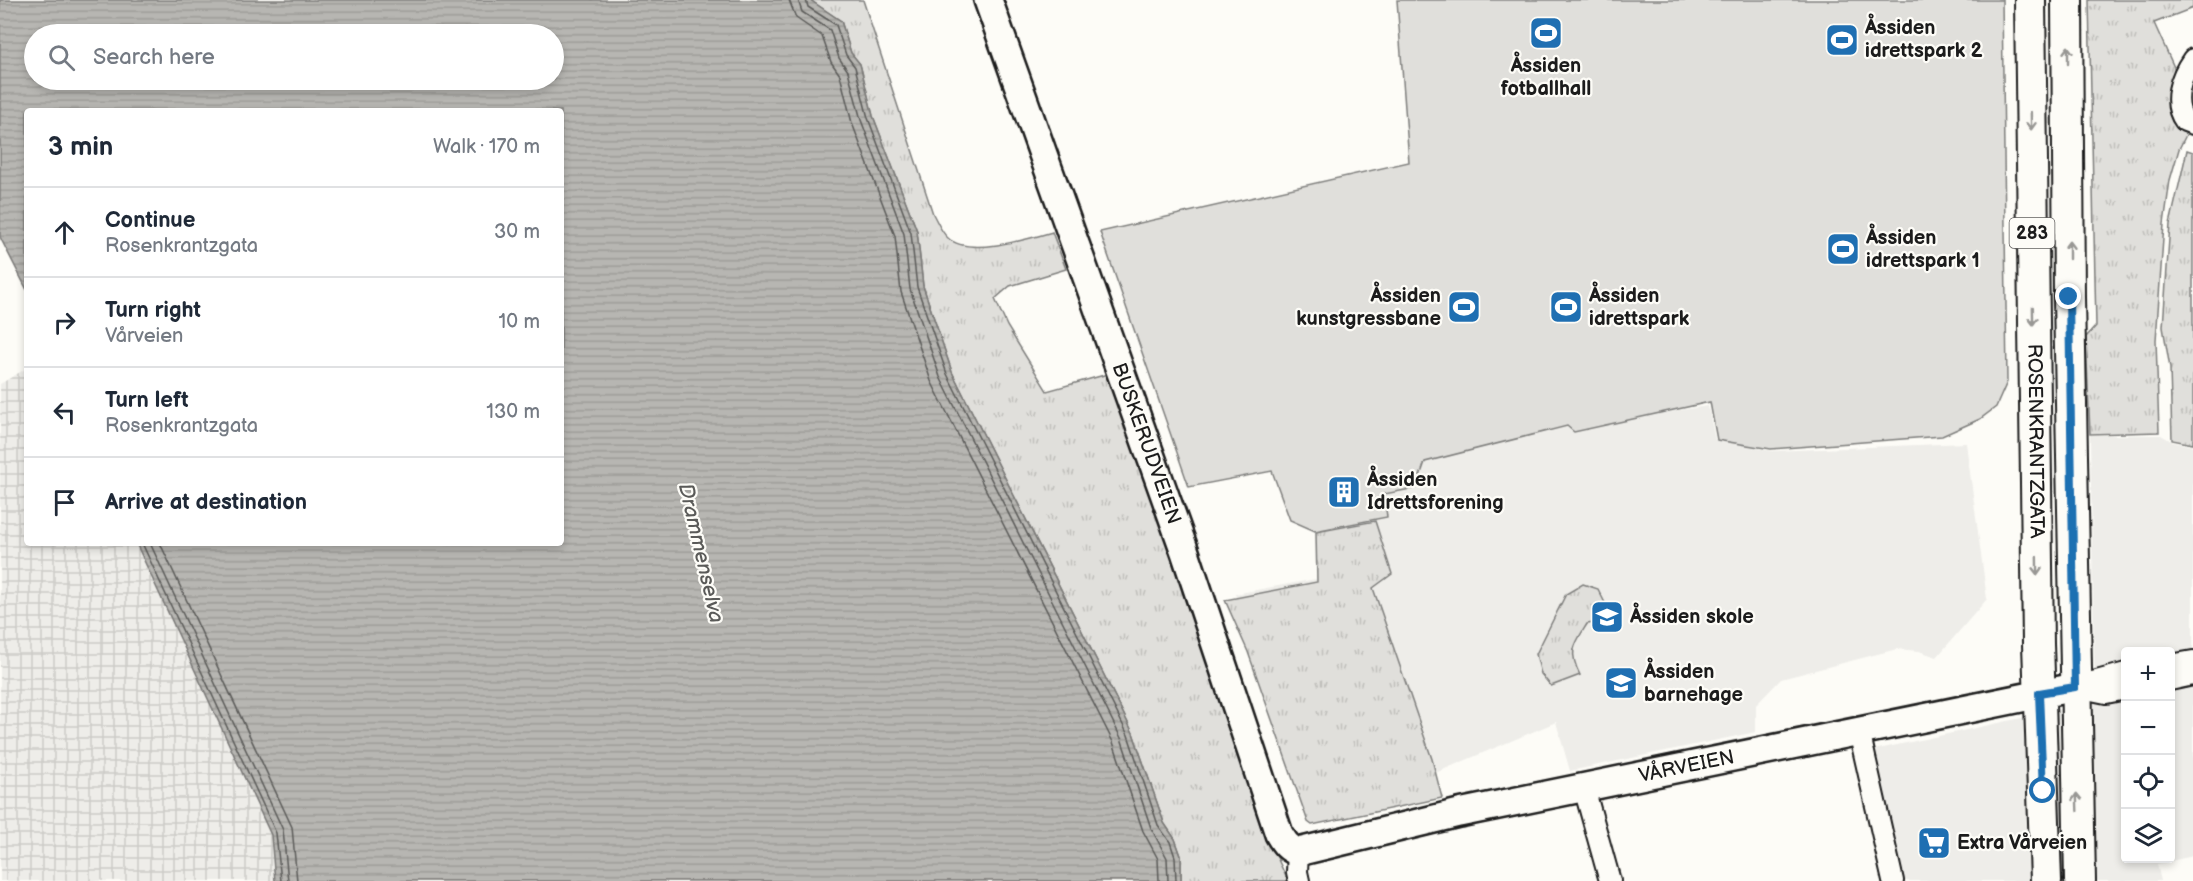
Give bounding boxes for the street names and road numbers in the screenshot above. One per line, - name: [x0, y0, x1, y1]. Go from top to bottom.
- road number: 283: [2010, 218, 2054, 248]
- street label: ROSENKRANTZGATA: [2022, 343, 2049, 539]
- street label: BUSKERUDVEIEN: [1107, 360, 1186, 528]
- street label: VÅRVEIEN: [1637, 745, 1736, 788]

